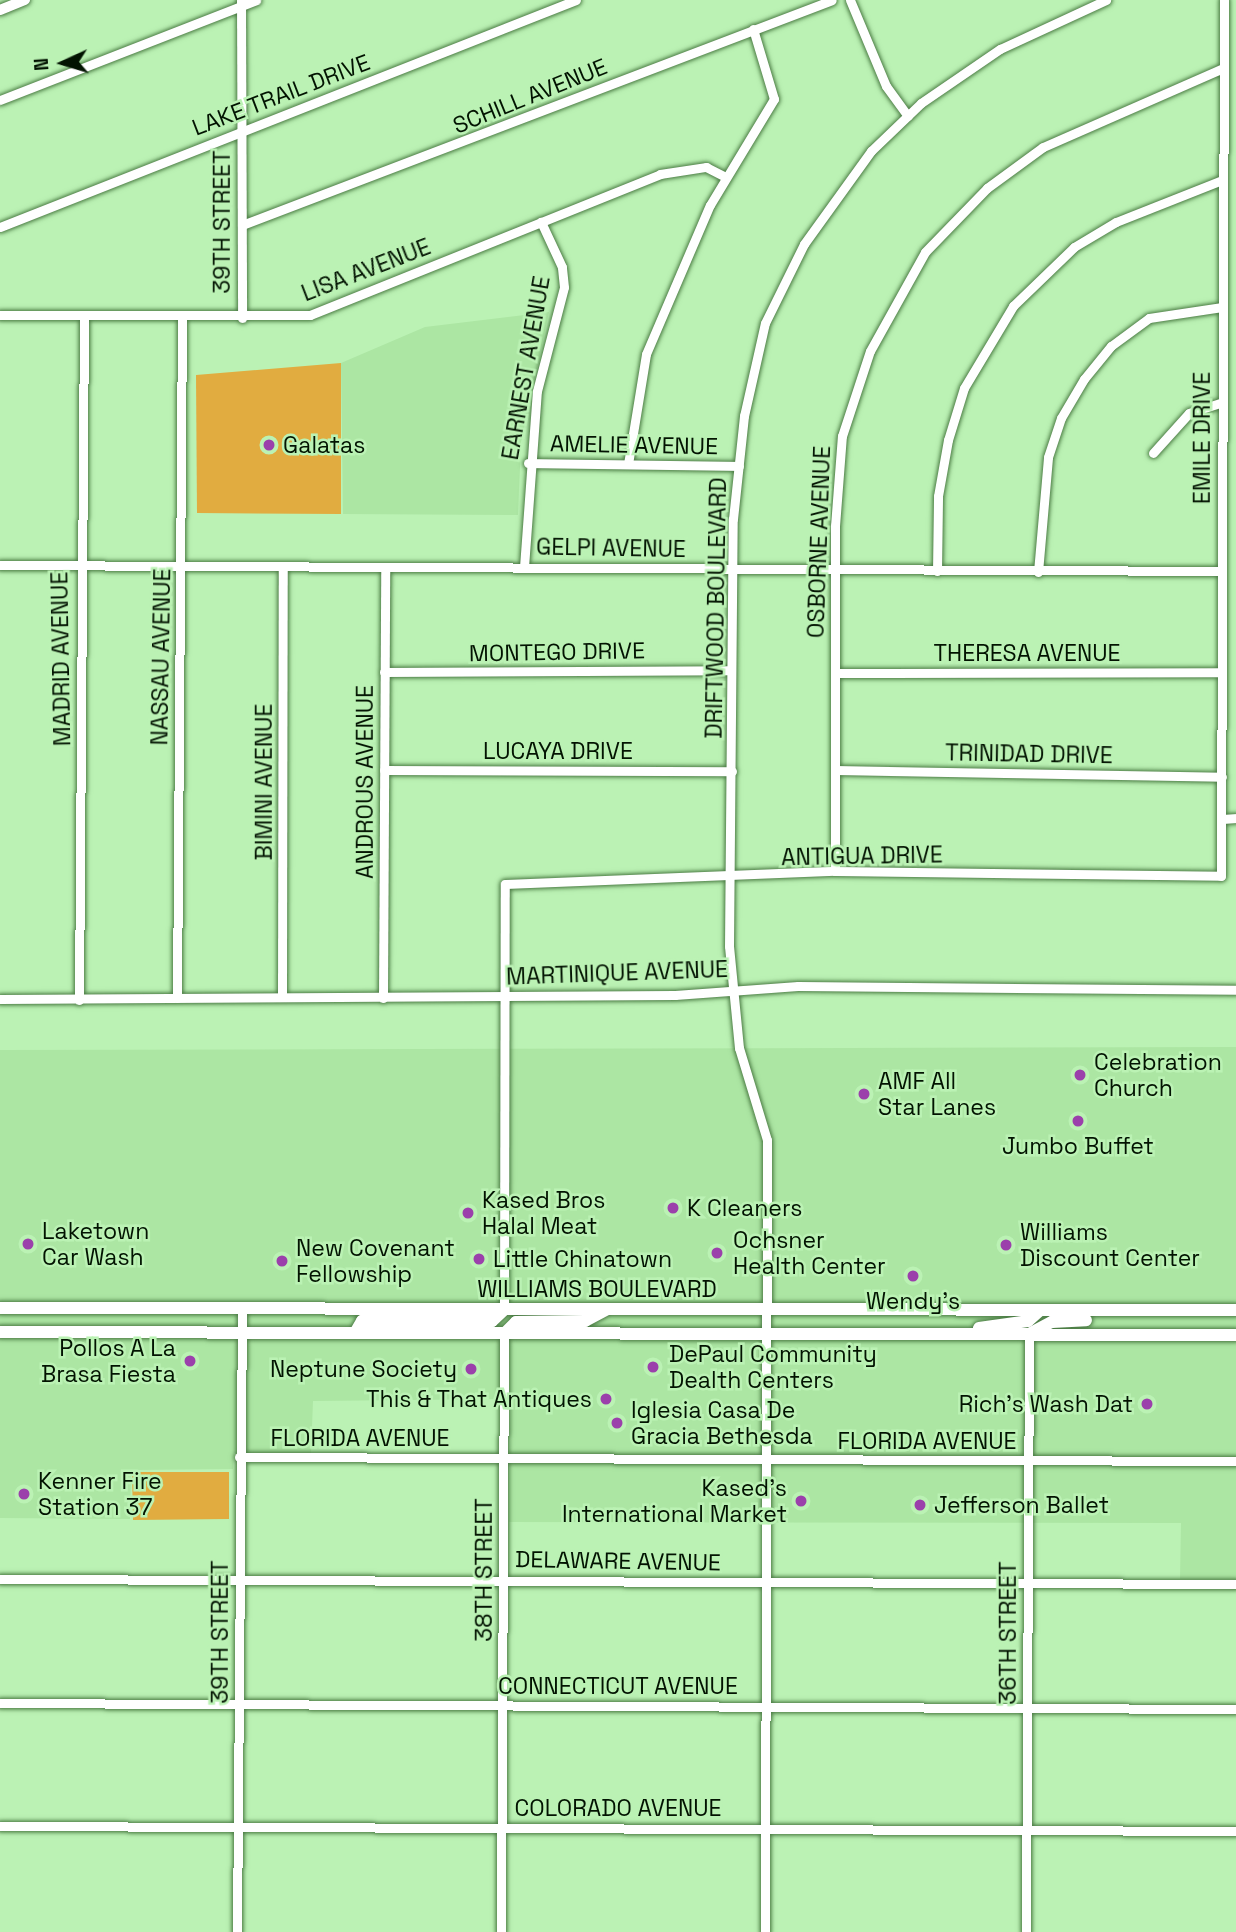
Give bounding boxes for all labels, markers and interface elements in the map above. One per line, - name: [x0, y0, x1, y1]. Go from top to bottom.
- north arrow: [28, 28, 98, 98]
- street label: LAKE TRAIL DRIVE: [188, 48, 374, 142]
- street label: SCHILL AVENUE: [449, 52, 611, 140]
- text: N: [29, 57, 54, 72]
- street label: 39TH STREET: [208, 150, 236, 294]
- street label: LISA AVENUE: [297, 233, 435, 307]
- street label: EARNEST AVENUE: [496, 274, 556, 462]
- street label: EMILE DRIVE: [1188, 372, 1216, 504]
- street label: AMELIE AVENUE: [550, 430, 718, 460]
- place label: Galatas: [283, 431, 365, 459]
- marker: Galatas: [261, 437, 277, 453]
- street label: OSBORNE AVENUE: [802, 445, 836, 639]
- street label: DRIFTWOOD BOULEVARD: [700, 477, 732, 739]
- street label: GELPI AVENUE: [536, 533, 686, 563]
- street label: NASSAU AVENUE: [146, 568, 176, 746]
- street label: MADRID AVENUE: [46, 571, 76, 747]
- street label: MONTEGO DRIVE: [469, 637, 645, 667]
- street label: THERESA AVENUE: [933, 639, 1121, 667]
- street label: ANDROUS AVENUE: [351, 685, 379, 879]
- street label: BIMINI AVENUE: [250, 703, 278, 861]
- street label: LUCAYA DRIVE: [483, 737, 633, 765]
- street label: TRINIDAD DRIVE: [945, 739, 1113, 769]
- street label: ANTIGUA DRIVE: [781, 841, 943, 871]
- street label: MARTINIQUE AVENUE: [505, 955, 729, 991]
- place label: Celebration Church: [1094, 1048, 1222, 1102]
- place label: AMF All Star Lanes: [878, 1067, 996, 1121]
- marker: Celebration Church: [1072, 1067, 1088, 1083]
- marker: AMF All Star Lanes: [856, 1086, 872, 1102]
- marker: Jumbo Buffet: [1070, 1113, 1086, 1129]
- place label: Jumbo Buffet: [1002, 1132, 1154, 1160]
- place label: Kased Bros Halal Meat: [482, 1186, 605, 1240]
- place label: K Cleaners: [687, 1194, 802, 1222]
- marker: K Cleaners: [665, 1200, 681, 1216]
- marker: Kased Bros Halal Meat: [460, 1205, 476, 1221]
- place label: Laketown Car Wash: [42, 1217, 149, 1271]
- place label: Williams Discount Center: [1020, 1218, 1200, 1272]
- place label: Ochsner Health Center: [733, 1226, 886, 1280]
- place label: New Covenant Fellowship: [296, 1234, 455, 1288]
- marker: Laketown Car Wash: [20, 1236, 36, 1252]
- marker: Williams Discount Center: [998, 1237, 1014, 1253]
- marker: Ochsner Health Center: [707, 1243, 727, 1263]
- place label: Little Chinatown: [493, 1245, 672, 1273]
- marker: Little Chinatown: [471, 1251, 487, 1267]
- marker: New Covenant Fellowship: [274, 1253, 290, 1269]
- marker: Wendy's: [905, 1268, 921, 1284]
- street label: WILLIAMS BOULEVARD: [477, 1275, 717, 1303]
- place label: Wendy's: [866, 1287, 960, 1315]
- place label: Pollos A La Brasa Fiesta: [41, 1334, 176, 1388]
- place label: DePaul Community Dealth Centers: [669, 1340, 877, 1394]
- marker: Pollos A La Brasa Fiesta: [182, 1353, 198, 1369]
- place label: Neptune Society: [270, 1355, 457, 1383]
- marker: DePaul Community Dealth Centers: [643, 1357, 663, 1377]
- marker: Neptune Society: [463, 1361, 479, 1377]
- place label: This & That Antiques: [365, 1385, 592, 1413]
- place label: Rich's Wash Dat: [958, 1390, 1133, 1418]
- marker: This & That Antiques: [598, 1391, 614, 1407]
- place label: Iglesia Casa De Gracia Bethesda: [631, 1396, 813, 1450]
- marker: Rich's Wash Dat: [1139, 1396, 1155, 1412]
- marker: Iglesia Casa De Gracia Bethesda: [609, 1415, 625, 1431]
- street label: FLORIDA AVENUE: [270, 1424, 450, 1452]
- street label: FLORIDA AVENUE: [837, 1427, 1017, 1455]
- place label: Kenner Fire Station 37: [38, 1467, 162, 1521]
- place label: Kased's International Market: [562, 1474, 787, 1528]
- marker: Kenner Fire Station 37: [16, 1486, 32, 1502]
- place label: Jefferson Ballet: [934, 1491, 1109, 1519]
- marker: Kased's International Market: [793, 1493, 809, 1509]
- marker: Jefferson Ballet: [912, 1497, 928, 1513]
- street label: 38TH STREET: [470, 1498, 498, 1642]
- street label: DELAWARE AVENUE: [515, 1545, 721, 1577]
- street label: 39TH STREET: [206, 1560, 234, 1704]
- street label: 36TH STREET: [994, 1561, 1022, 1705]
- street label: CONNECTICUT AVENUE: [498, 1672, 738, 1700]
- street label: COLORADO AVENUE: [514, 1794, 722, 1822]

